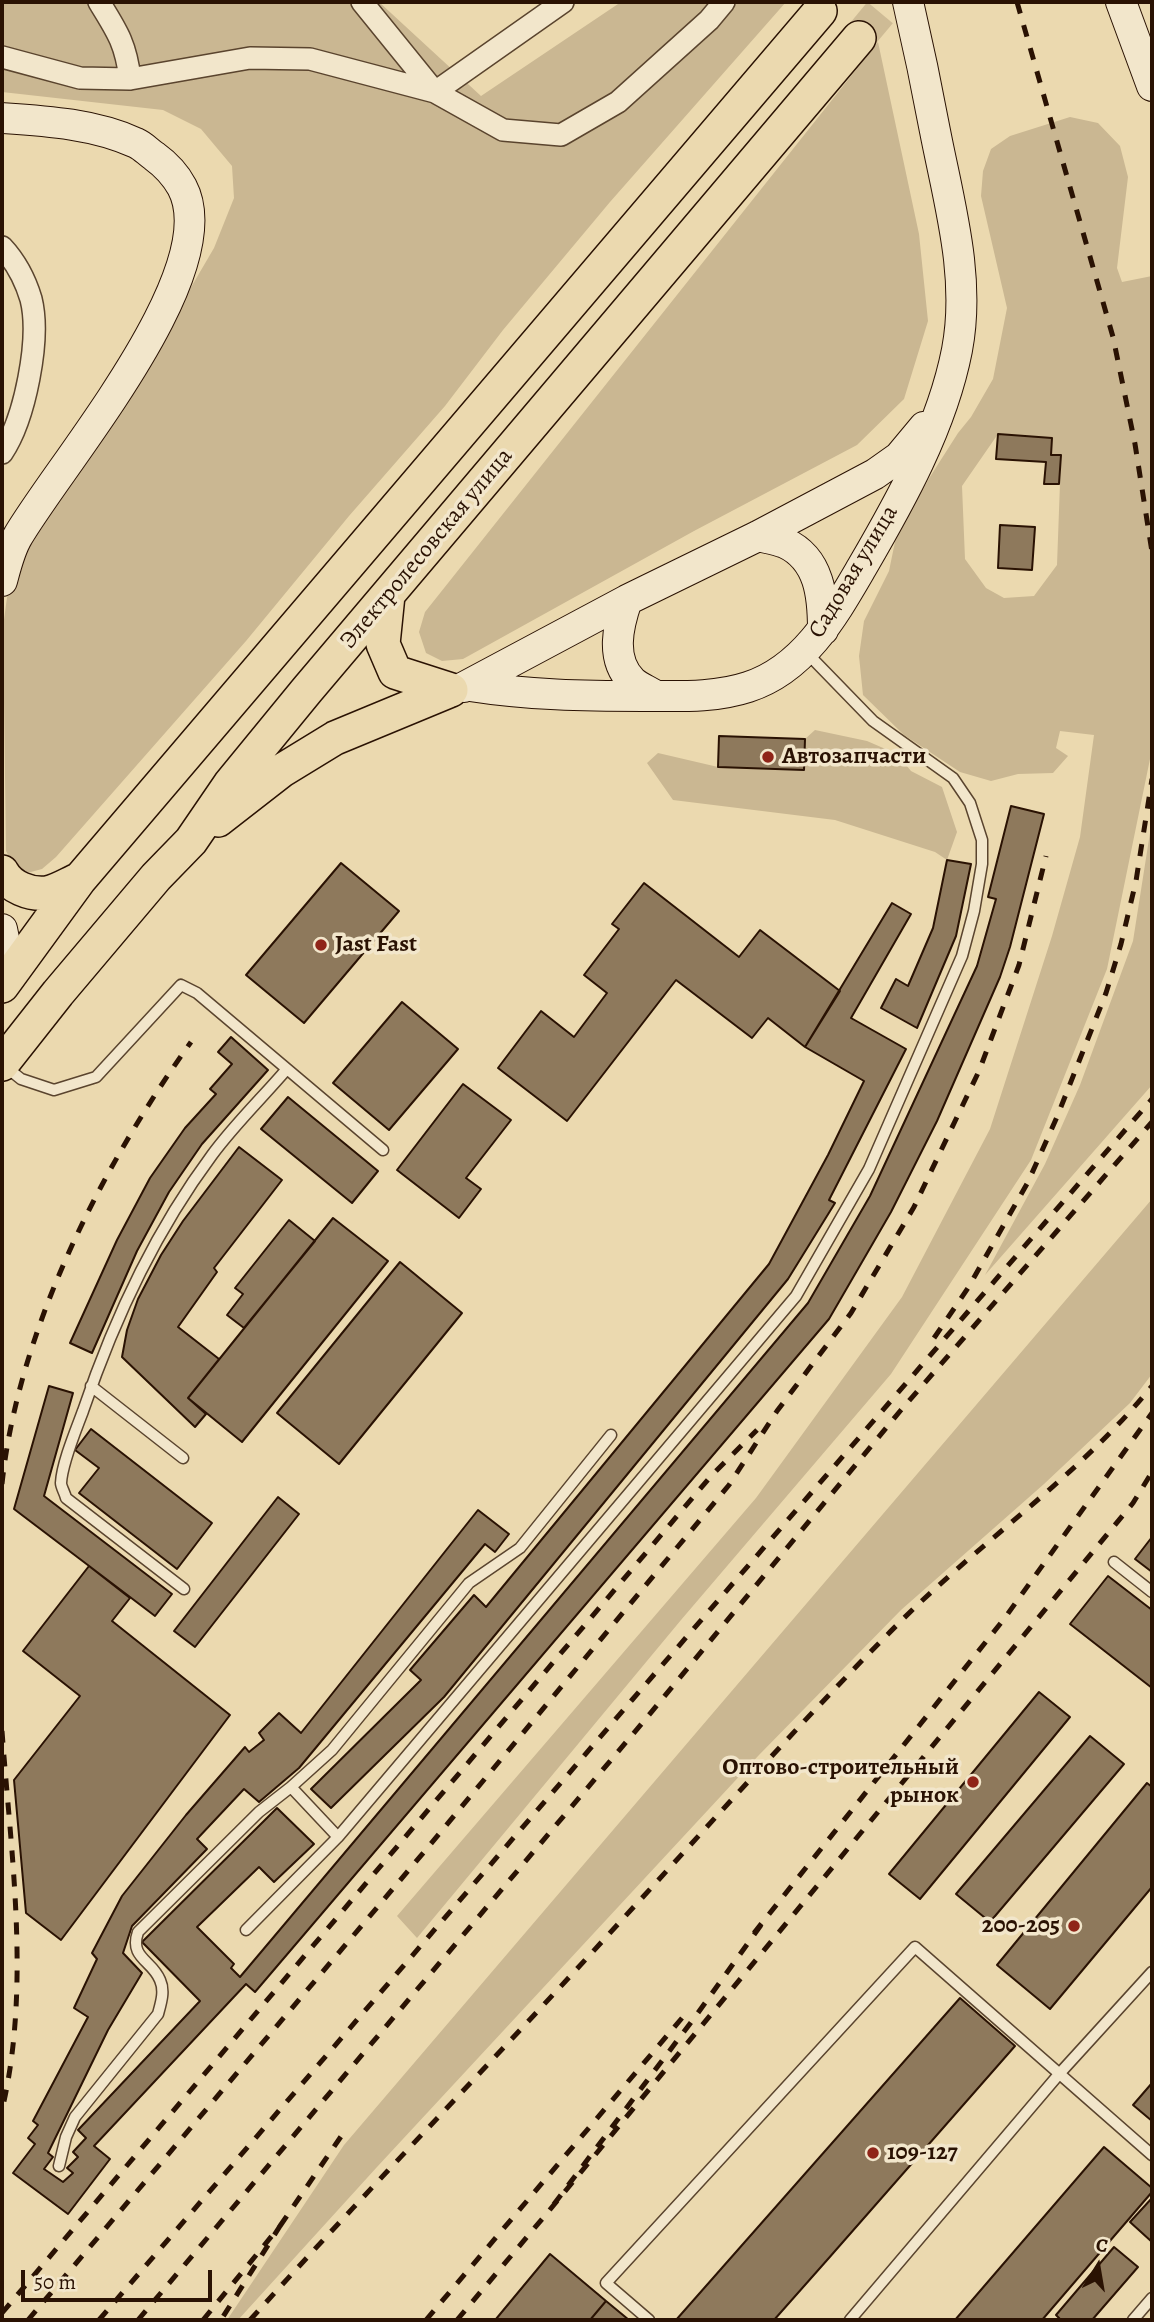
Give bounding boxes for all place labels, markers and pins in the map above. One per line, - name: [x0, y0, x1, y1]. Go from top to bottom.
- place label: Автозапчасти: [782, 743, 926, 771]
- marker: Автозапчасти: [760, 749, 776, 765]
- place label: Jast Fast: [335, 931, 417, 959]
- marker: Jast Fast: [313, 937, 329, 953]
- place label: Оптово-строительный рынок: [722, 1754, 959, 1810]
- marker: Оптово-строительный рынок: [965, 1774, 981, 1790]
- place label: 200-205: [982, 1912, 1060, 1940]
- marker: 200-205: [1066, 1918, 1082, 1934]
- place label: 109-127: [887, 2139, 958, 2167]
- marker: 109-127: [865, 2145, 881, 2161]

